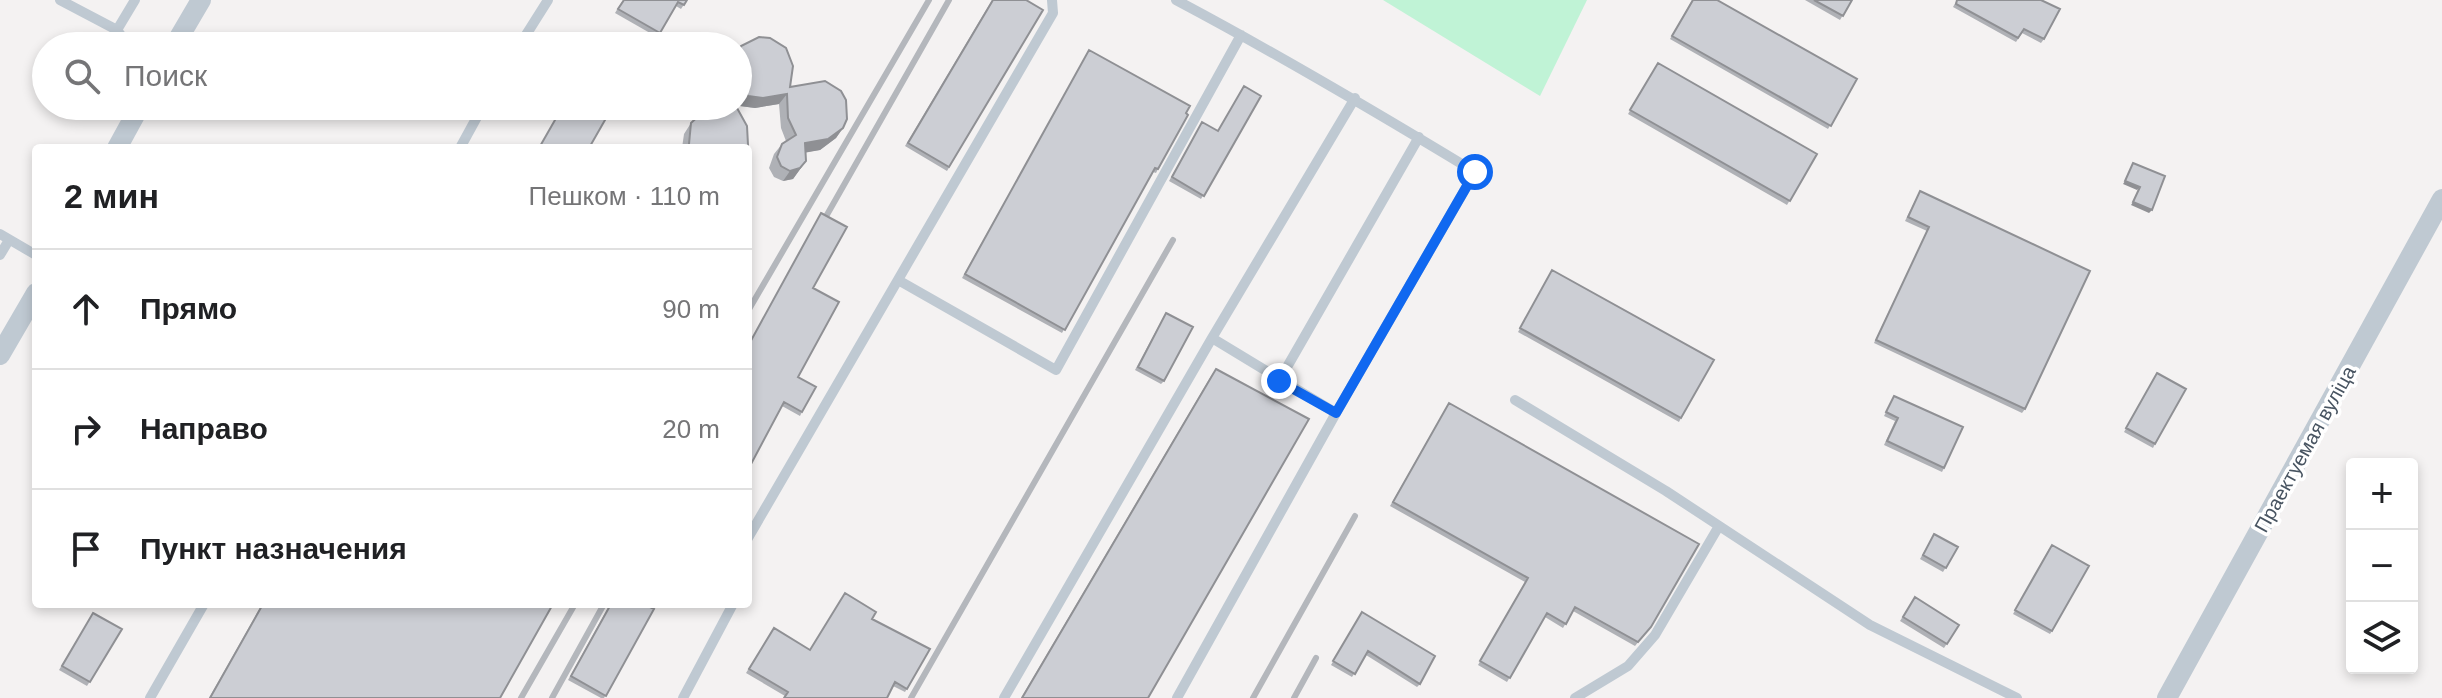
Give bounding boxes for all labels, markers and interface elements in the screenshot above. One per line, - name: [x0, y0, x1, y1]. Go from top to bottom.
- search box: [32, 32, 752, 120]
- icon: search: [60, 54, 104, 98]
- text: Поиск: [124, 59, 207, 92]
- route start: [1457, 154, 1493, 190]
- text: 2 мин: [64, 177, 159, 215]
- text: Пешком · 110 m: [529, 181, 720, 211]
- icon: ahead: [64, 287, 108, 331]
- text: Прямо: [140, 292, 237, 325]
- text: 90 m: [662, 294, 720, 324]
- street label: Праектуемая вуліца: [2250, 361, 2360, 536]
- route end: [1261, 363, 1297, 399]
- icon: right: [64, 407, 108, 451]
- text: Направо: [140, 412, 268, 445]
- text: 20 m: [662, 414, 720, 444]
- map controls: [2346, 458, 2418, 674]
- button: +: [2346, 458, 2418, 530]
- icon: arrive: [64, 527, 108, 571]
- button: −: [2346, 530, 2418, 602]
- text: Пункт назначения: [140, 532, 407, 565]
- button: layers: [2346, 602, 2418, 674]

